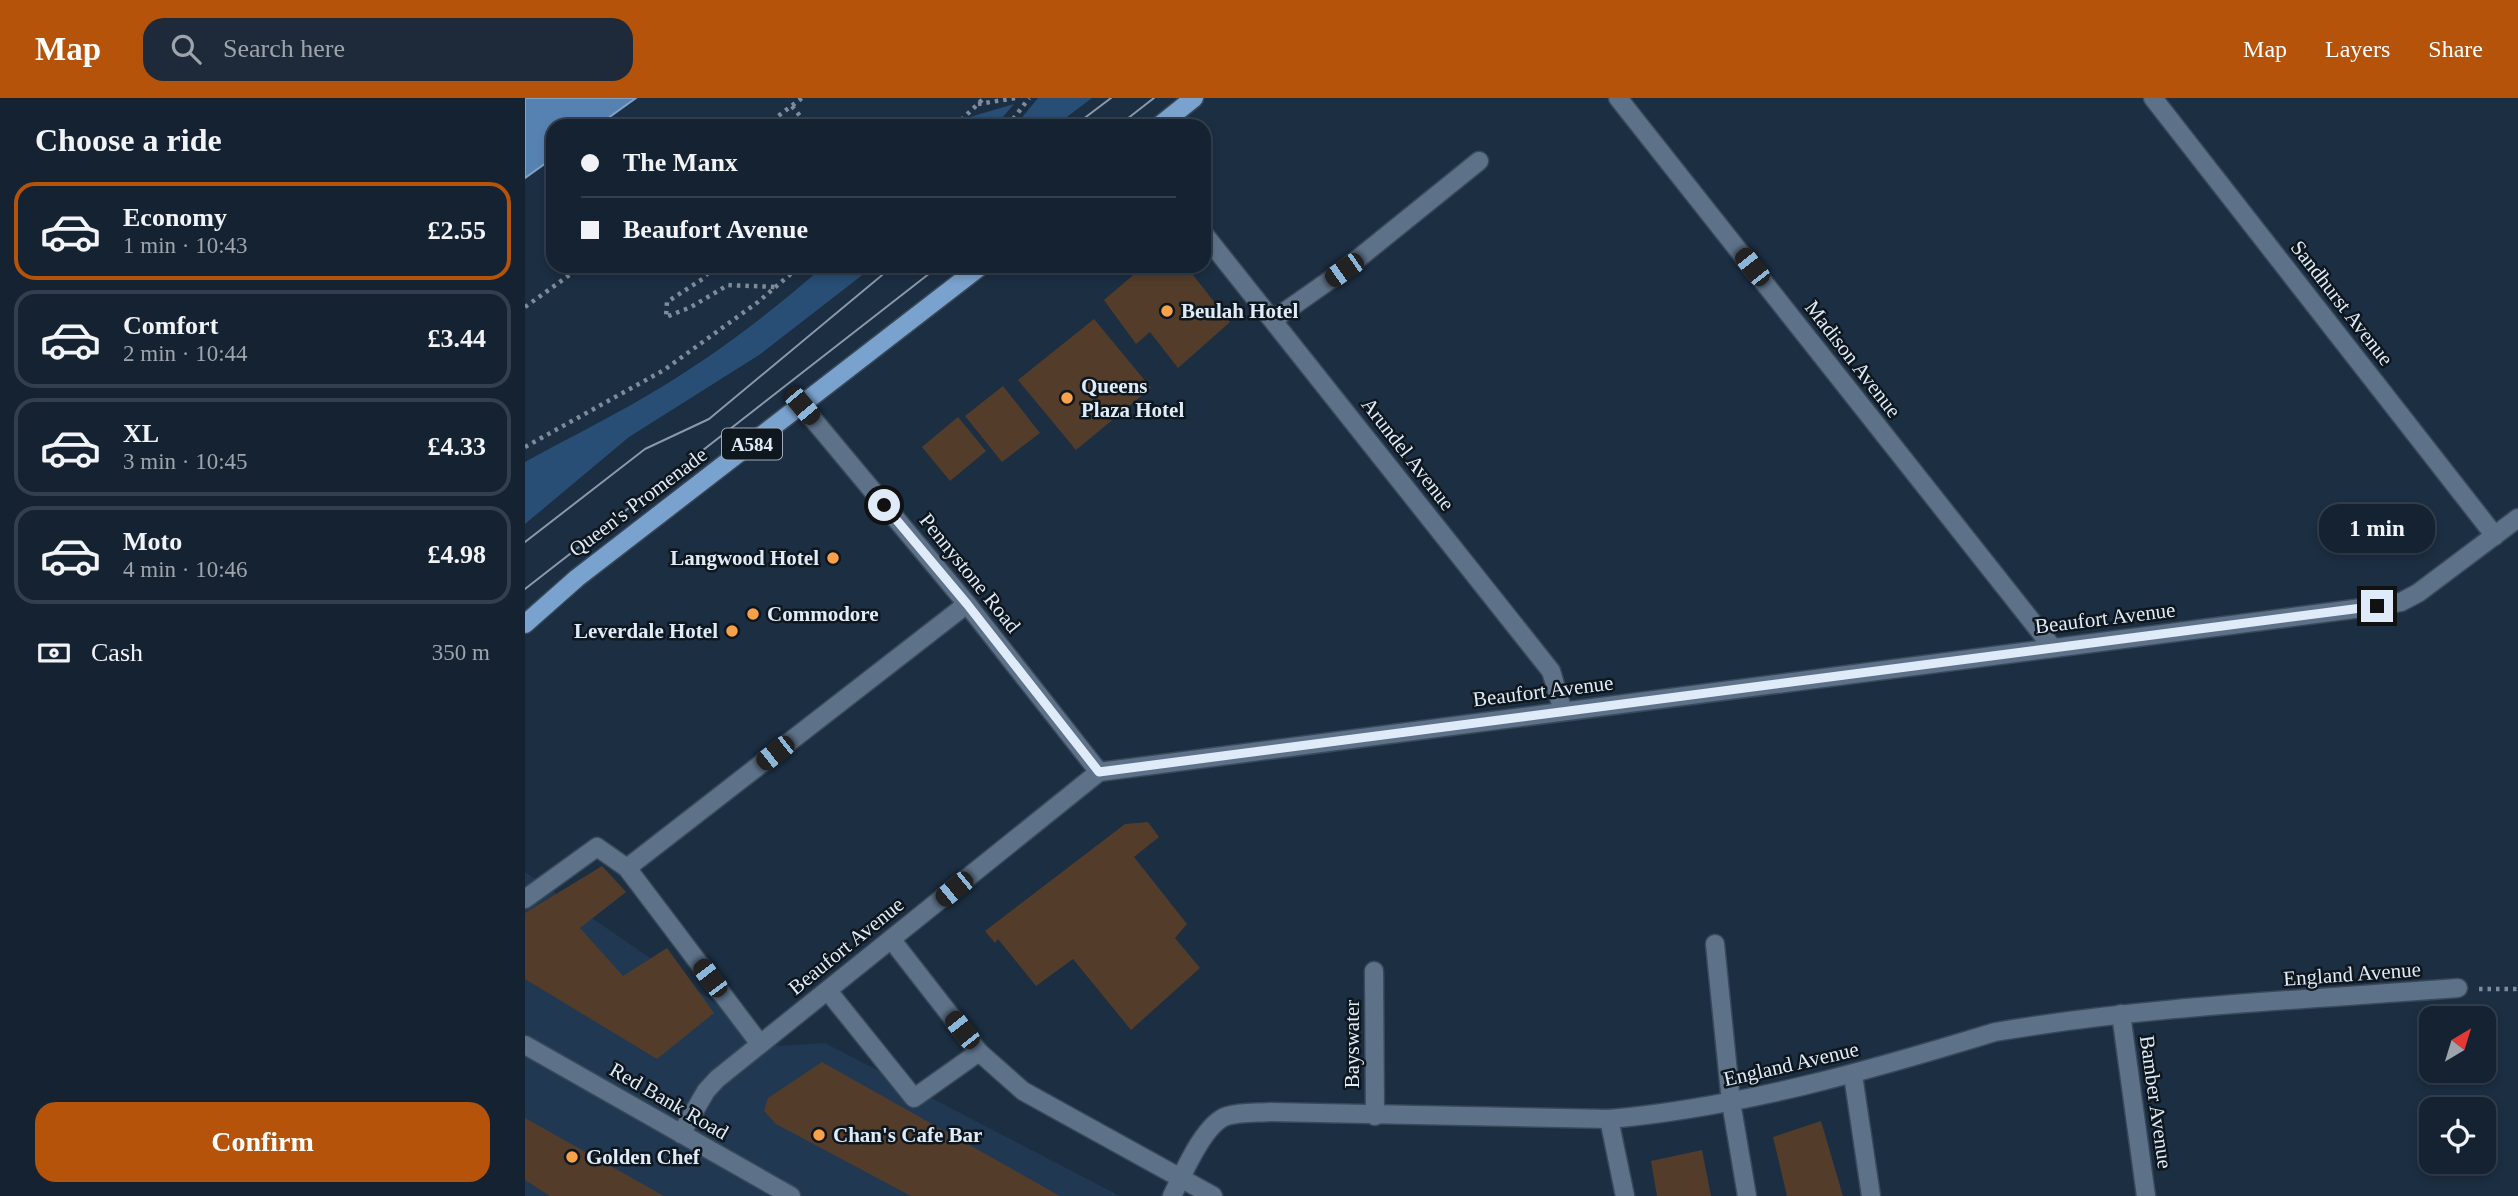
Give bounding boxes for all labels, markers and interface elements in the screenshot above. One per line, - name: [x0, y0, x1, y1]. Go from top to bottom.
- search box: [143, 18, 633, 81]
- icon: search: [167, 30, 205, 68]
- text: Map: [35, 31, 101, 67]
- text: Search here: [223, 34, 345, 63]
- text: Map: [2243, 36, 2287, 62]
- text: Layers: [2325, 36, 2390, 62]
- text: Share: [2428, 36, 2483, 62]
- text: Choose a ride: [35, 122, 222, 158]
- text: The Manx: [623, 148, 738, 177]
- icon: car: [39, 200, 102, 263]
- text: Economy: [123, 203, 227, 232]
- text: Beaufort Avenue: [623, 215, 808, 244]
- text: £2.55: [428, 216, 486, 245]
- text: 1 min · 10:43: [123, 233, 248, 258]
- street label: Sandhurst Avenue: [2286, 236, 2398, 370]
- car: [1731, 244, 1774, 290]
- car: [1321, 249, 1368, 291]
- street label: Madison Avenue: [1800, 296, 1906, 422]
- place label: Beulah Hotel: [1181, 299, 1298, 323]
- marker: Beulah Hotel: [1159, 303, 1175, 319]
- icon: car: [39, 308, 102, 371]
- text: Comfort: [123, 311, 218, 340]
- text: £3.44: [428, 324, 486, 353]
- text: 2 min · 10:44: [123, 341, 248, 366]
- place label: Queens Plaza Hotel: [1081, 374, 1184, 422]
- car: [781, 383, 824, 429]
- marker: Queens Plaza Hotel: [1059, 390, 1075, 406]
- street label: Arundel Avenue: [1356, 393, 1460, 515]
- icon: car: [39, 416, 102, 479]
- text: XL: [123, 419, 159, 448]
- road number: A584: [722, 428, 782, 460]
- text: £4.33: [428, 432, 486, 461]
- street label: Queen's Promenade: [564, 442, 712, 562]
- text: 3 min · 10:45: [123, 449, 248, 474]
- route start: [868, 489, 900, 521]
- callout: 1 min: [2319, 504, 2435, 554]
- street label: Pennystone Road: [915, 509, 1026, 638]
- text: 1 min: [2349, 516, 2405, 541]
- icon: car: [39, 524, 102, 587]
- text: Moto: [123, 527, 182, 556]
- text: £4.98: [428, 540, 486, 569]
- place label: Langwood Hotel: [670, 546, 819, 570]
- marker: Langwood Hotel: [825, 550, 841, 566]
- text: 4 min · 10:46: [123, 557, 248, 582]
- route end: [2361, 590, 2393, 622]
- street label: Beaufort Avenue: [2033, 597, 2177, 639]
- place label: Commodore: [767, 602, 879, 626]
- marker: Commodore: [745, 606, 761, 622]
- place label: Leverdale Hotel: [574, 619, 718, 643]
- marker: Leverdale Hotel: [724, 623, 740, 639]
- icon: cash: [35, 634, 73, 672]
- text: Cash: [91, 638, 143, 667]
- text: 350 m: [432, 640, 490, 665]
- street label: Beaufort Avenue: [1471, 670, 1615, 712]
- car: [752, 732, 799, 774]
- car: [932, 868, 977, 910]
- street label: Beaufort Avenue: [784, 892, 908, 1000]
- car: [689, 955, 732, 1001]
- street label: England Avenue: [2282, 957, 2422, 991]
- street label: Bayswater: [1340, 1000, 1364, 1088]
- north arrow: [2419, 1006, 2495, 1083]
- map controls: [2419, 1006, 2496, 1174]
- car: [941, 1007, 984, 1053]
- street label: Bamber Avenue: [2135, 1034, 2177, 1170]
- street label: England Avenue: [1721, 1037, 1861, 1091]
- street label: Red Bank Road: [605, 1057, 733, 1145]
- button: locate: [2419, 1097, 2496, 1174]
- button: Confirm: [35, 1102, 490, 1182]
- place label: Chan's Cafe Bar: [833, 1123, 982, 1147]
- marker: Chan's Cafe Bar: [811, 1127, 827, 1143]
- place label: Golden Chef: [586, 1145, 701, 1169]
- marker: Golden Chef: [564, 1149, 580, 1165]

